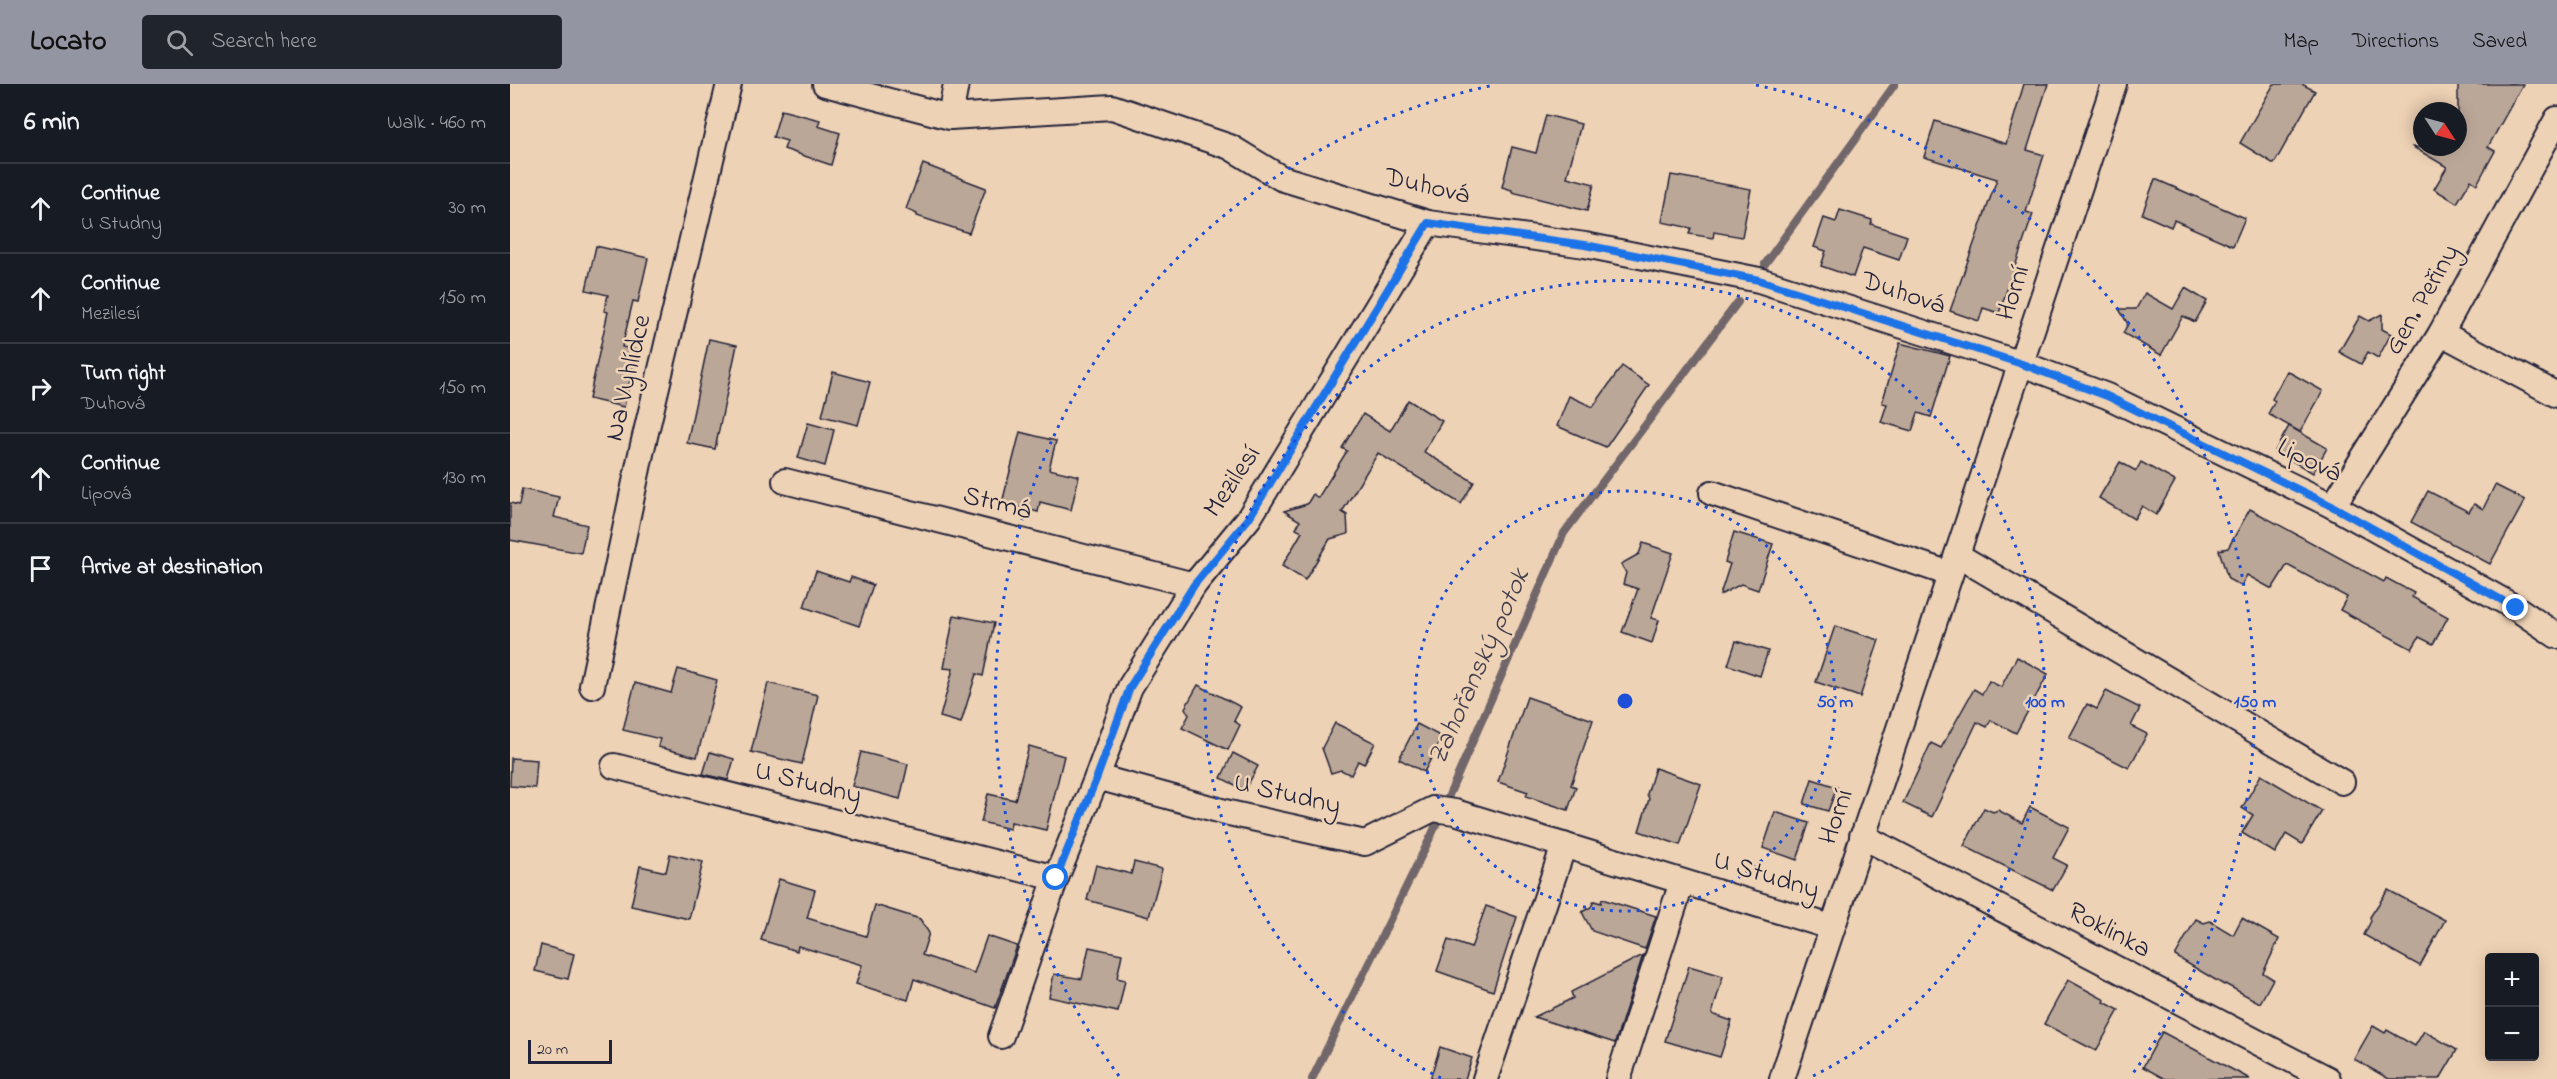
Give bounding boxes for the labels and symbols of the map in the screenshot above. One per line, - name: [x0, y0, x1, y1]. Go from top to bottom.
- north arrow: [2413, 102, 2467, 156]
- street label: Duhová: [1380, 158, 1474, 216]
- street label: Gen. Peřiny: [2376, 237, 2470, 363]
- street label: Horní: [1987, 260, 2041, 326]
- street label: Duhová: [1855, 262, 1950, 326]
- street label: Na Vyhlídce: [596, 310, 663, 445]
- street label: Lipová: [2270, 429, 2348, 494]
- street label: Mezilesí: [1194, 438, 1272, 526]
- street label: Strmá: [959, 477, 1036, 531]
- water label: Zahořanský potok: [1418, 561, 1542, 772]
- route end: [2502, 594, 2528, 620]
- text: 50 m: [1817, 690, 1853, 716]
- text: 100 m: [2025, 690, 2065, 716]
- text: 150 m: [2234, 690, 2276, 716]
- centre of rings: [1615, 691, 1635, 711]
- street label: U Studny: [750, 752, 866, 816]
- street label: U Studny: [1229, 764, 1345, 826]
- street label: Horní: [1809, 784, 1865, 850]
- street label: U Studny: [1708, 841, 1824, 911]
- route start: [1042, 864, 1068, 890]
- street label: Roklinka: [2061, 893, 2157, 969]
- scale bar: [528, 1037, 612, 1064]

